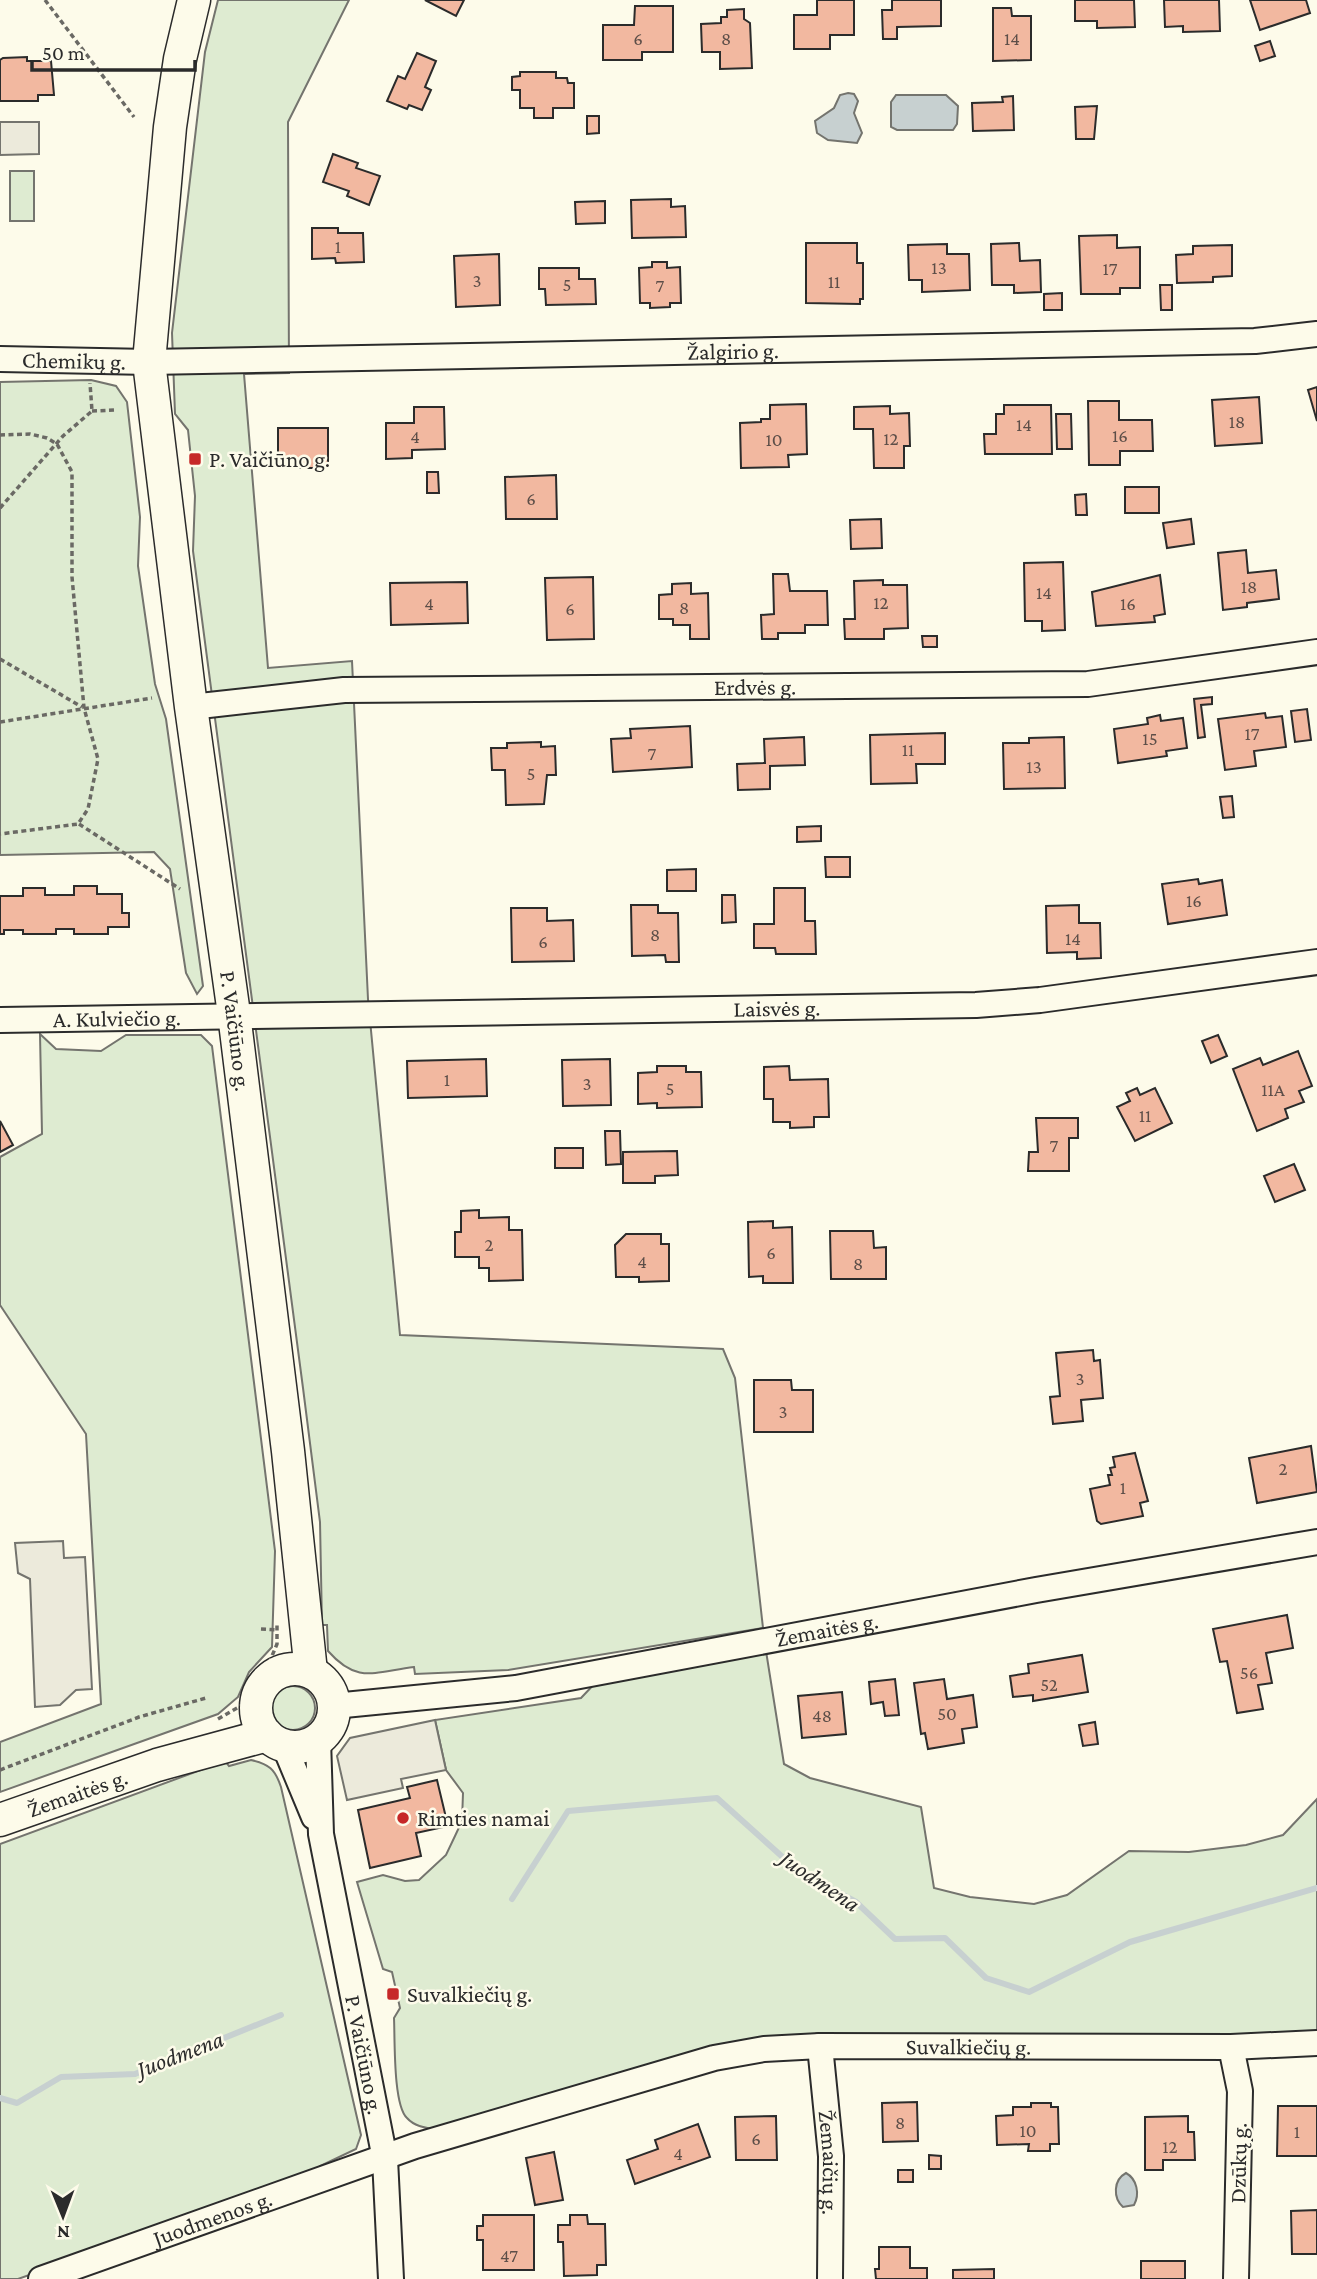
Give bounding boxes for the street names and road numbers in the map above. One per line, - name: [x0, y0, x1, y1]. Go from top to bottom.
- street label: Žalgirio g.: [687, 337, 779, 365]
- street label: Chemikų g.: [22, 346, 126, 375]
- street label: Erdvės g.: [714, 673, 796, 700]
- street label: P. Vaičiūno g.: [215, 969, 256, 1093]
- street label: Laisvės g.: [733, 994, 821, 1022]
- street label: A. Kulviečio g.: [53, 1004, 181, 1032]
- street label: Žemaitės g.: [773, 1607, 880, 1652]
- street label: Žemaitės g.: [24, 1763, 131, 1822]
- street label: P. Vaičiūno g.: [340, 1993, 389, 2117]
- street label: Suvalkiečių g.: [906, 2033, 1031, 2060]
- street label: Žemaičių g.: [813, 2109, 844, 2215]
- street label: Dzūkų g.: [1224, 2122, 1252, 2204]
- street label: Juodmenos g.: [148, 2185, 275, 2252]

